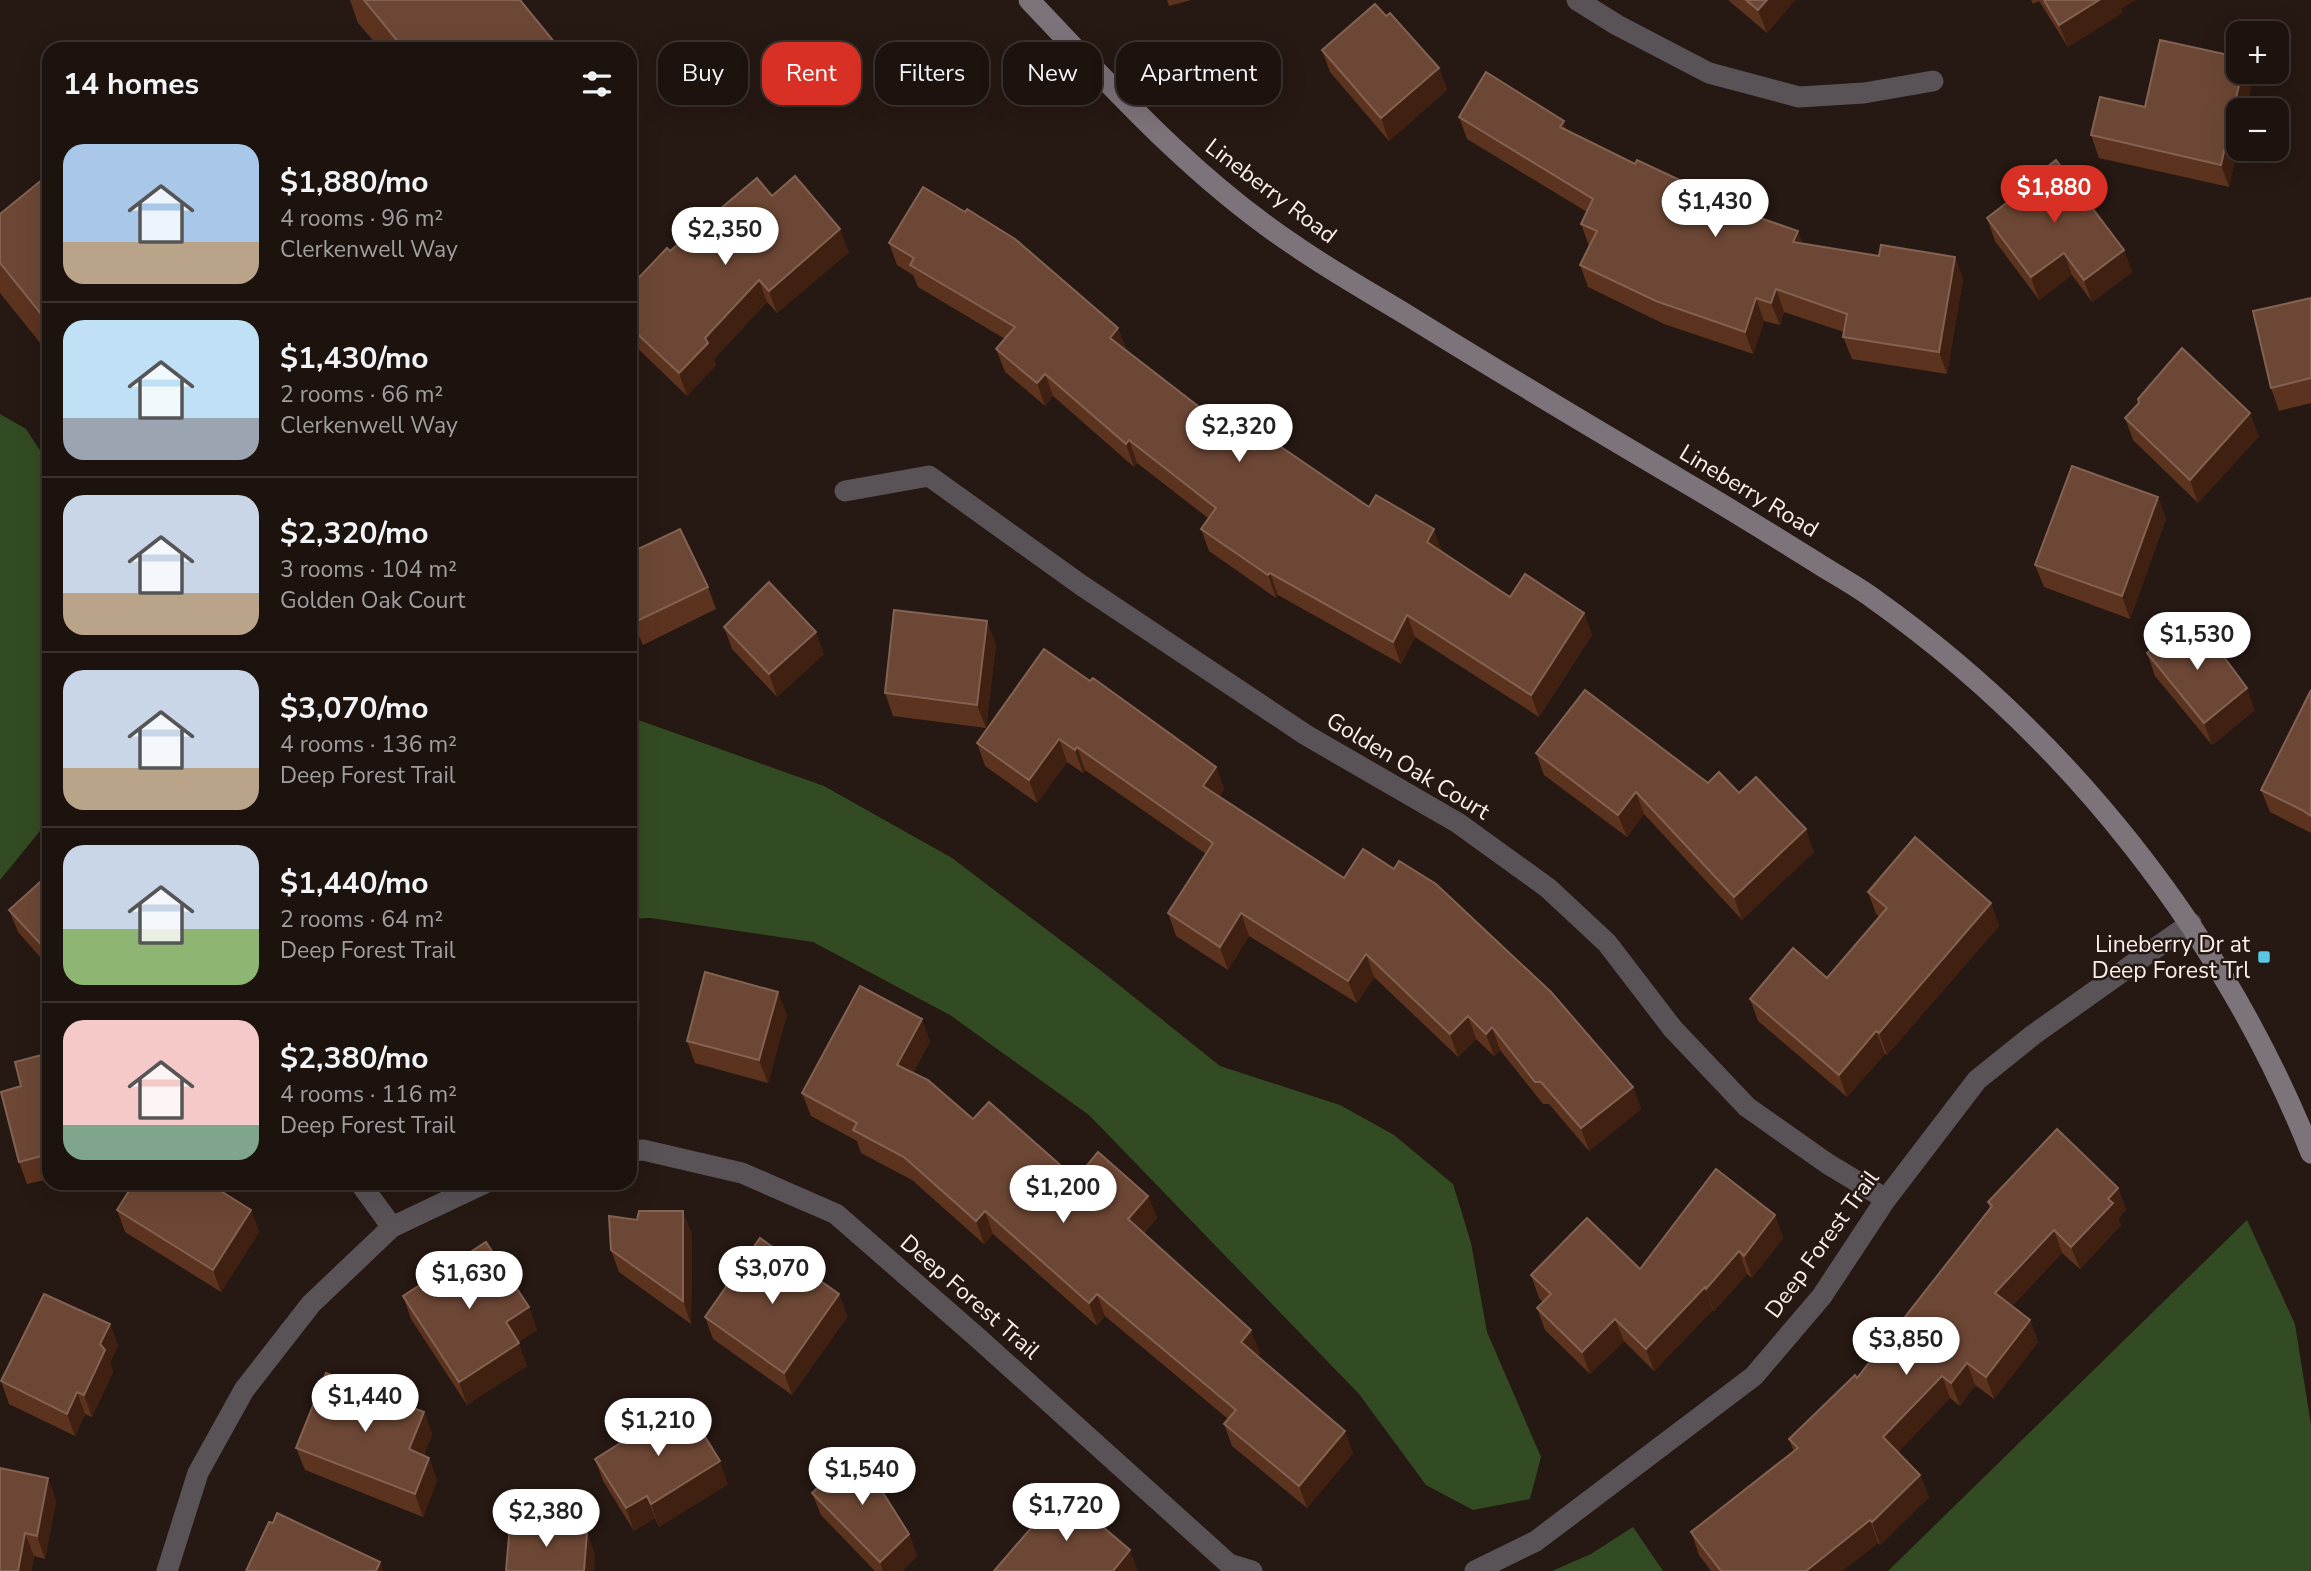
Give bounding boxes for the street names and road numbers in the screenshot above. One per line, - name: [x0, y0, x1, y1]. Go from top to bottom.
- street label: Lineberry Road: [1199, 131, 1343, 251]
- street label: Lineberry Road: [1674, 437, 1824, 545]
- street label: Golden Oak Court: [1321, 705, 1496, 827]
- street label: Deep Forest Trail: [1758, 1164, 1886, 1324]
- street label: Deep Forest Trail: [894, 1228, 1047, 1366]

